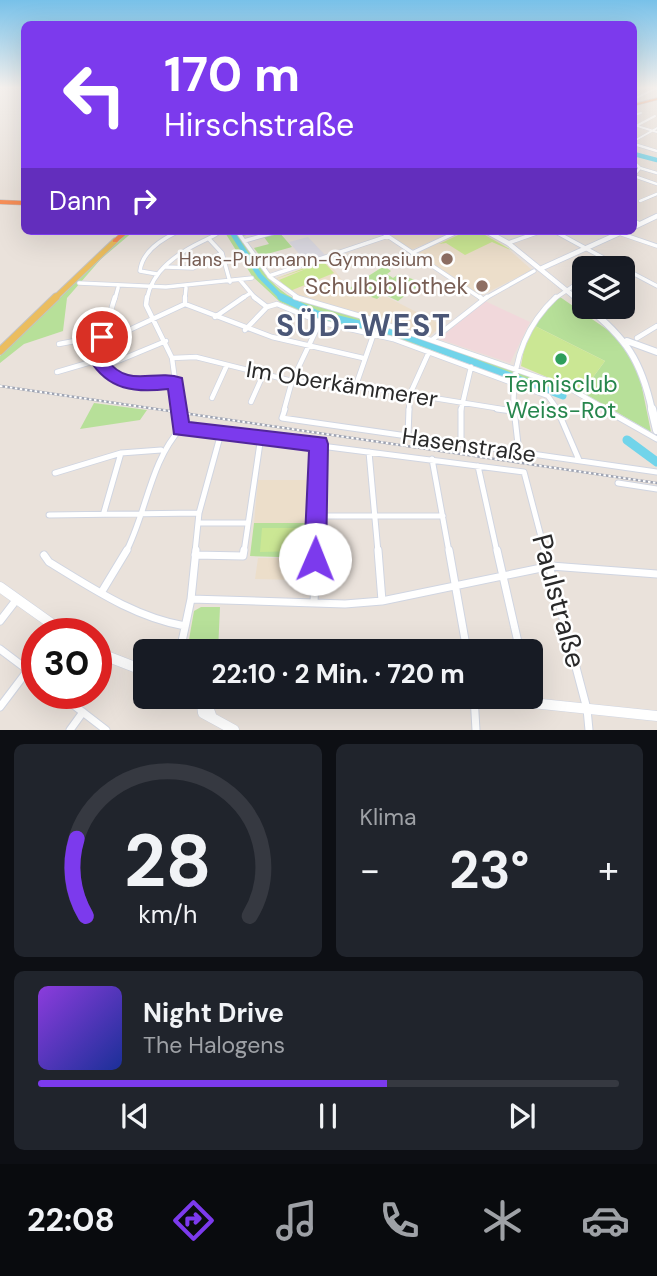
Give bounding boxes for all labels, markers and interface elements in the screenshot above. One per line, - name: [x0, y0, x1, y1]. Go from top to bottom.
- text: 170 m: [164, 42, 300, 106]
- icon: left: [49, 49, 140, 140]
- text: Hirschstraße: [164, 104, 354, 146]
- icon: right: [125, 182, 163, 220]
- text: Dann: [49, 184, 111, 218]
- place label: Hans-Purrmann-Gymnasium: [179, 247, 433, 272]
- marker: Hans-Purrmann-Gymnasium: [439, 251, 455, 267]
- map controls: [572, 256, 635, 319]
- button: layers: [572, 256, 635, 319]
- place label: Schulbibliothek: [305, 271, 468, 301]
- marker: Schulbibliothek: [474, 278, 490, 294]
- district label: SÜD-WEST: [276, 306, 452, 345]
- pin: [72, 307, 132, 367]
- icon: arrive: [83, 318, 121, 356]
- marker: Tennisclub Weiss-Rot: [553, 351, 569, 367]
- street label: Im Oberkämmerer: [244, 354, 440, 414]
- place label: Tennisclub Weiss-Rot: [504, 369, 618, 425]
- street label: Hasenstraße: [400, 421, 538, 469]
- position arrow: [278, 522, 352, 596]
- street label: Paulstraße: [523, 530, 595, 672]
- speed limit sign: 30: [21, 618, 112, 709]
- text: 22:10 · 2 Min. · 720 m: [211, 657, 465, 691]
- text: Klima: [360, 802, 417, 832]
- text: 28: [124, 815, 212, 910]
- text: 23°: [449, 836, 529, 904]
- text: −: [360, 845, 380, 895]
- text: +: [598, 845, 619, 895]
- text: km/h: [138, 898, 197, 931]
- text: Night Drive: [143, 996, 284, 1030]
- text: The Halogens: [143, 1030, 285, 1060]
- icon: previous: [116, 1097, 154, 1135]
- icon: pause: [309, 1097, 347, 1135]
- icon: next: [503, 1097, 541, 1135]
- icon: directions: [169, 1196, 218, 1245]
- icon: music: [272, 1196, 321, 1245]
- icon: phone: [375, 1196, 424, 1245]
- icon: climate: [478, 1196, 527, 1245]
- icon: car: [581, 1196, 630, 1245]
- text: 22:08: [27, 1199, 115, 1241]

